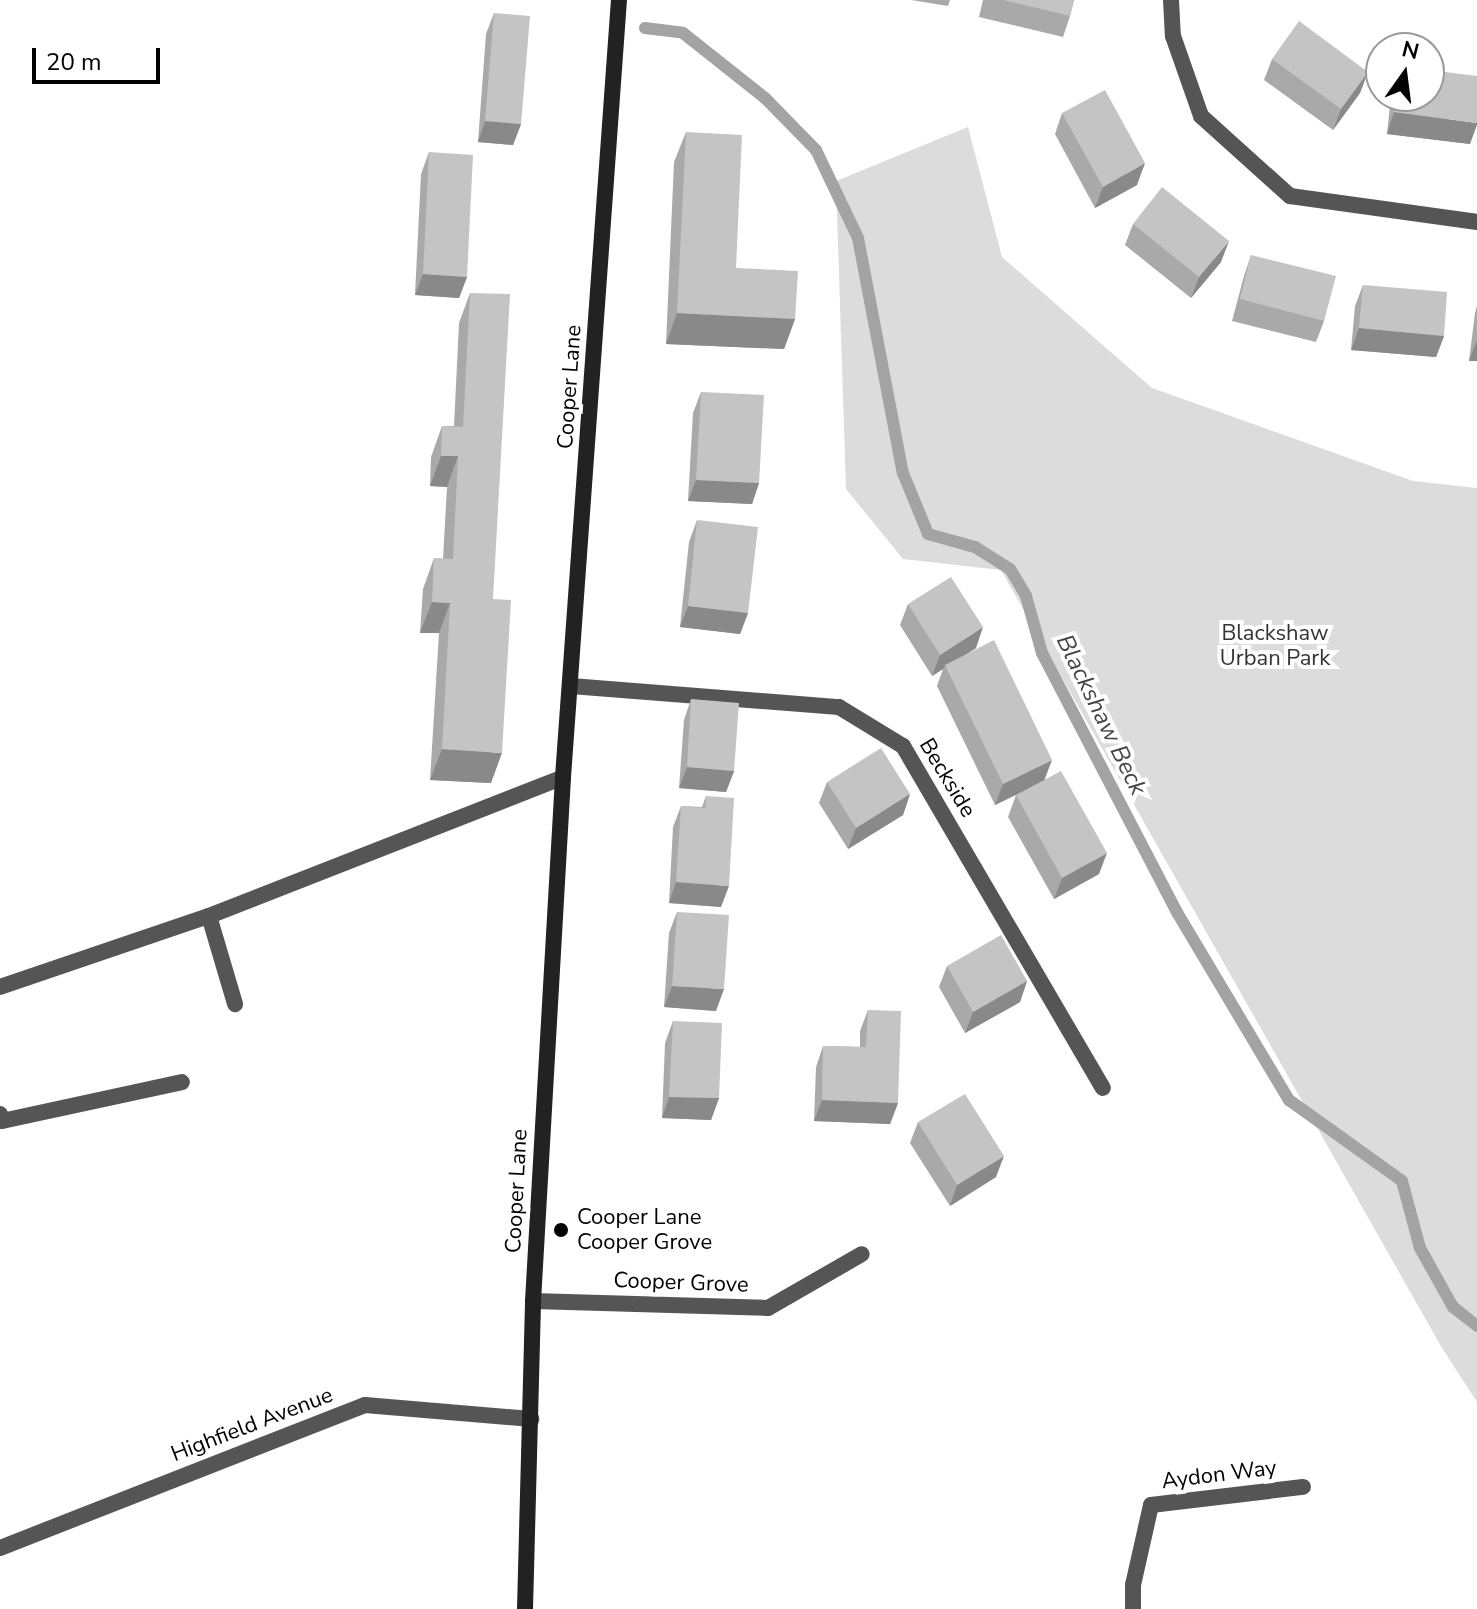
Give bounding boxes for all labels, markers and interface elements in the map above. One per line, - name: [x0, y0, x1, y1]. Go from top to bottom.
- scale bar: [36, 32, 164, 82]
- north arrow: [1365, 32, 1445, 112]
- text: N: [1399, 34, 1422, 67]
- text: 20 m: [46, 46, 102, 78]
- street label: Cooper Lane: [552, 324, 588, 450]
- park label: Blackshaw Urban Park: [1220, 620, 1330, 672]
- water label: Blackshaw Beck: [1050, 630, 1152, 800]
- street label: Beckside: [913, 734, 981, 822]
- street label: Cooper Lane: [501, 1128, 533, 1254]
- place label: Cooper Lane Cooper Grove: [577, 1204, 712, 1256]
- marker: Cooper Lane Cooper Grove: [552, 1221, 570, 1239]
- street label: Cooper Grove: [613, 1267, 749, 1299]
- street label: Highfield Avenue: [167, 1382, 337, 1468]
- street label: Aydon Way: [1160, 1455, 1278, 1495]

